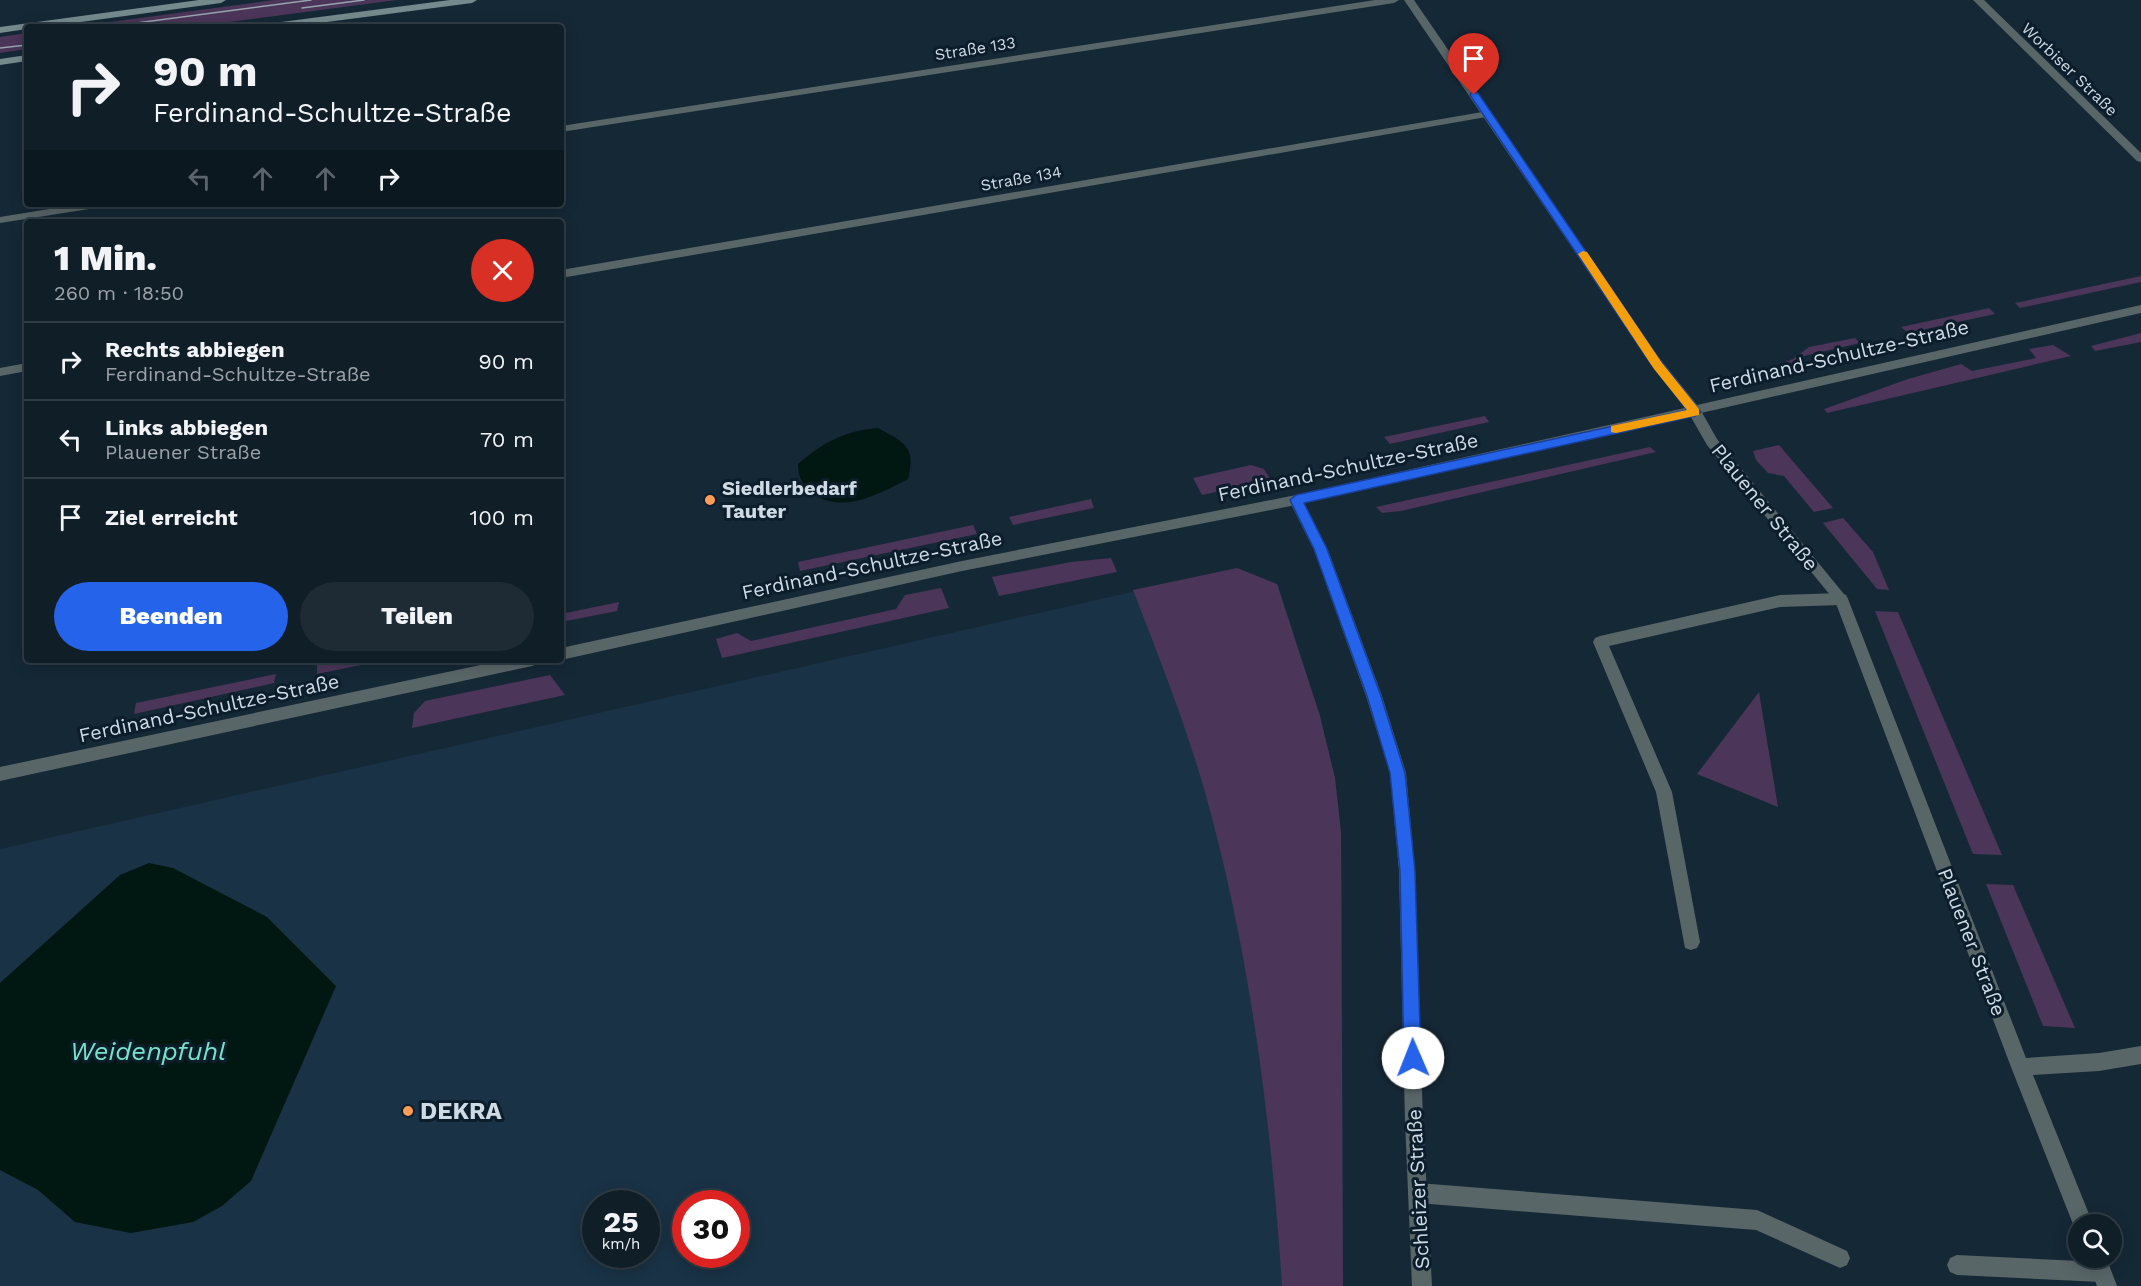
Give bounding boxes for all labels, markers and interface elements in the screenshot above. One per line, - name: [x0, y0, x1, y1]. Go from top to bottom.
- street label: Worbiser Straße: [2018, 19, 2122, 120]
- street label: Straße 133: [933, 33, 1017, 64]
- pin: [1448, 33, 1499, 95]
- icon: arrive: [1457, 42, 1490, 75]
- text: 90 m: [153, 47, 257, 96]
- icon: right: [54, 48, 132, 126]
- text: Ferdinand-Schultze-Straße: [153, 97, 512, 129]
- icon: left: [183, 162, 216, 195]
- icon: ahead: [246, 162, 279, 195]
- icon: ahead: [309, 162, 342, 195]
- icon: right: [372, 162, 405, 195]
- street label: Straße 134: [979, 162, 1063, 195]
- text: 1 Min.: [54, 237, 157, 279]
- button: close: [471, 239, 534, 302]
- text: 260 m · 18:50: [54, 281, 184, 305]
- street label: Ferdinand-Schultze-Straße: [1707, 314, 1971, 398]
- text: Rechts abbiegen: [105, 337, 285, 362]
- icon: right: [54, 345, 87, 378]
- text: 90 m: [478, 349, 534, 374]
- text: Ferdinand-Schultze-Straße: [105, 362, 371, 386]
- text: Links abbiegen: [105, 415, 268, 440]
- icon: left: [54, 423, 87, 456]
- text: 70 m: [480, 427, 534, 452]
- street label: Ferdinand-Schultze-Straße: [1216, 428, 1480, 506]
- street label: Plauener Straße: [1707, 439, 1823, 575]
- text: Plauener Straße: [105, 440, 261, 464]
- place label: Siedlerbedarf Tauter: [722, 476, 858, 523]
- marker: Siedlerbedarf Tauter: [703, 493, 717, 507]
- icon: arrive: [54, 501, 87, 534]
- text: Ziel erreicht: [105, 505, 238, 530]
- text: 100 m: [470, 505, 534, 530]
- street label: Ferdinand-Schultze-Straße: [740, 526, 1004, 604]
- button: Beenden: [54, 582, 288, 651]
- button: Teilen: [300, 582, 534, 651]
- street label: Ferdinand-Schultze-Straße: [77, 669, 341, 747]
- street label: Plauener Straße: [1933, 865, 2011, 1019]
- position arrow: [1381, 1026, 1445, 1090]
- water label: Weidenpfuhl: [70, 1036, 226, 1066]
- place label: DEKRA: [420, 1097, 503, 1125]
- marker: DEKRA: [401, 1104, 415, 1118]
- street label: Schleizer Straße: [1402, 1108, 1434, 1270]
- speed limit sign: 30: [672, 1190, 750, 1268]
- text: 25: [603, 1204, 639, 1239]
- map controls: [2068, 1214, 2122, 1268]
- button: search: [2068, 1214, 2122, 1268]
- text: km/h: [602, 1235, 640, 1253]

